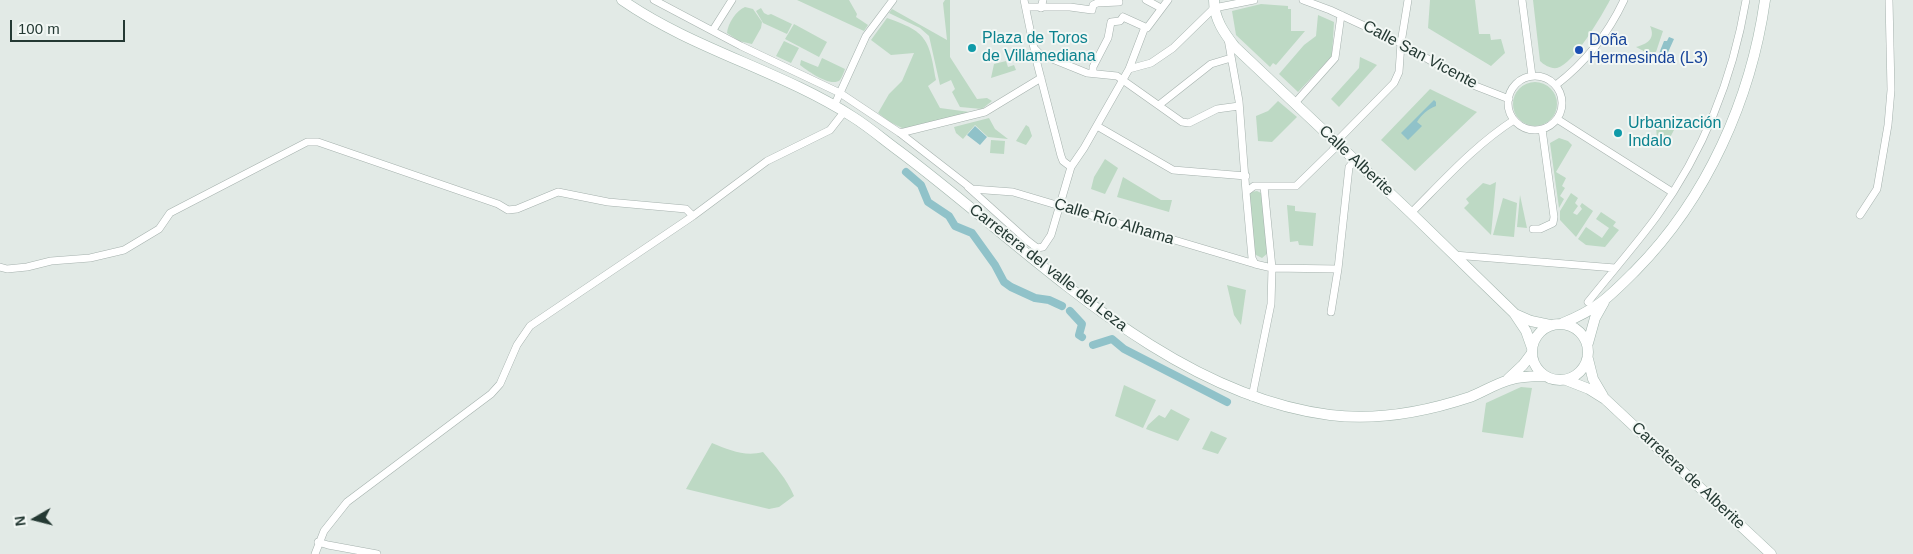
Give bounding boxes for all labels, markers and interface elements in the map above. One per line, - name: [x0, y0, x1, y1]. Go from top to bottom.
- scale bar: [12, 10, 128, 42]
- street label: Calle San Vicente: [1359, 17, 1481, 93]
- text: 100 m: [18, 20, 60, 37]
- place label: Plaza de Toros de Villamediana: [982, 29, 1096, 67]
- place label: Doña Hermesinda (L3): [1589, 31, 1708, 69]
- marker: Plaza de Toros de Villamediana: [966, 42, 978, 54]
- marker: Doña Hermesinda (L3): [1573, 44, 1585, 56]
- place label: Urbanización Indalo: [1628, 114, 1721, 152]
- street label: Calle Alberite: [1315, 122, 1397, 200]
- marker: Urbanización Indalo: [1612, 127, 1624, 139]
- street label: Calle Río Alhama: [1052, 195, 1176, 249]
- street label: Carretera del valle del Leza: [965, 200, 1131, 336]
- street label: Carretera de Alberite: [1627, 418, 1749, 534]
- north arrow: [10, 494, 60, 544]
- text: N: [12, 515, 29, 527]

